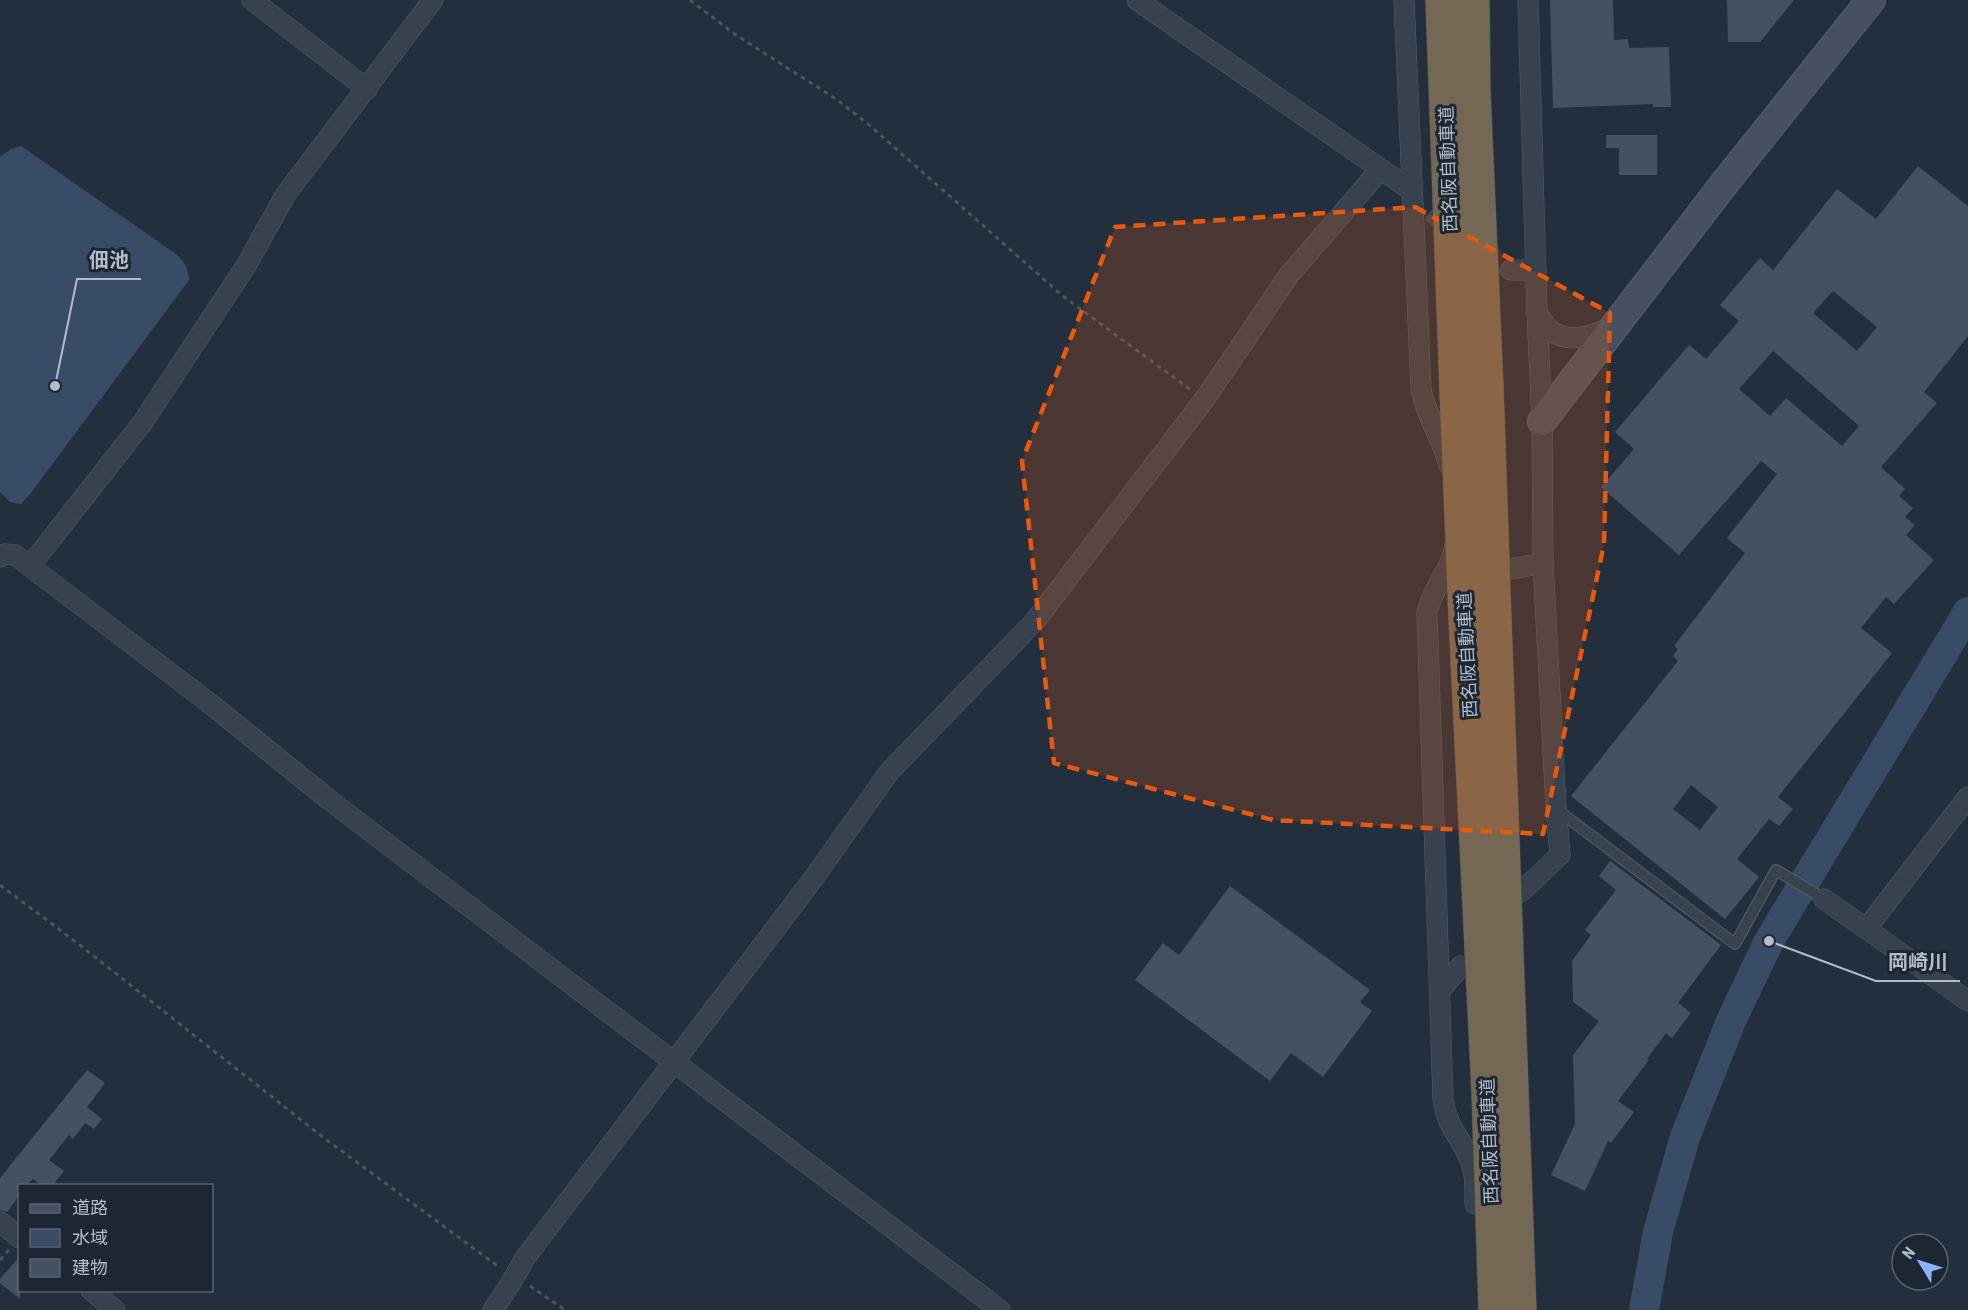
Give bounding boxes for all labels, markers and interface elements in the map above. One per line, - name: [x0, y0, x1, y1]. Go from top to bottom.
- street label: 西名阪自動車道: [1435, 106, 1461, 232]
- callout: 佃池: [77, 241, 141, 279]
- text: 佃池: [89, 248, 129, 272]
- street label: 西名阪自動車道: [1453, 592, 1481, 718]
- callout: 岡崎川: [1876, 943, 1960, 981]
- text: 岡崎川: [1888, 950, 1948, 974]
- street label: 西名阪自動車道: [1476, 1078, 1502, 1204]
- legend: [18, 1184, 213, 1292]
- text: 道路: [72, 1197, 108, 1218]
- text: 水域: [72, 1227, 108, 1248]
- north arrow: [1890, 1232, 1950, 1292]
- text: N: [1898, 1243, 1919, 1263]
- text: 建物: [72, 1257, 108, 1278]

